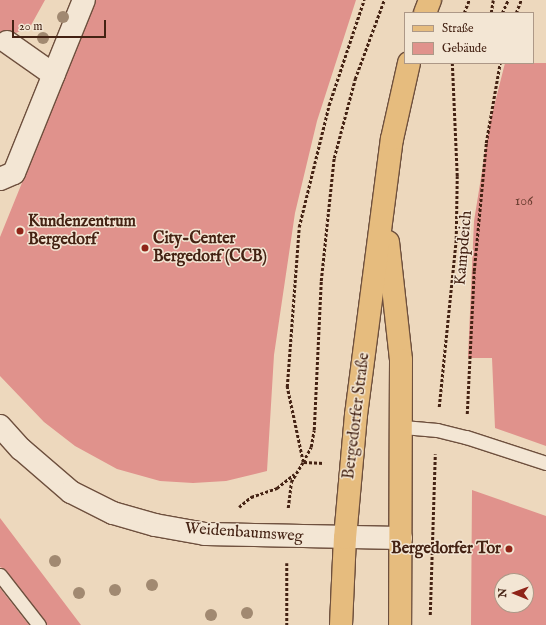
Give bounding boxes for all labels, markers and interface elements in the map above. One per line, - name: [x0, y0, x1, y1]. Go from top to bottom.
- scale bar: [14, 12, 108, 38]
- legend: [404, 12, 534, 64]
- text: 20 m: [19, 19, 42, 34]
- text: Straße: [442, 21, 474, 36]
- text: Gebäude: [442, 41, 487, 56]
- house number: 106: [515, 193, 533, 209]
- street label: Kampdeich: [451, 210, 477, 286]
- place label: Kundenzentrum Bergedorf: [28, 212, 136, 250]
- marker: Kundenzentrum Bergedorf: [15, 226, 25, 236]
- place label: City-Center Bergedorf (CCB): [153, 229, 267, 267]
- marker: City-Center Bergedorf (CCB): [140, 243, 150, 253]
- street label: Bergedorfer Straße: [340, 352, 374, 480]
- street label: Weidenbaumsweg: [184, 519, 304, 547]
- place label: Bergedorfer Tor: [391, 539, 501, 559]
- marker: Bergedorfer Tor: [504, 544, 514, 554]
- north arrow: [494, 573, 534, 613]
- text: N: [496, 588, 510, 598]

